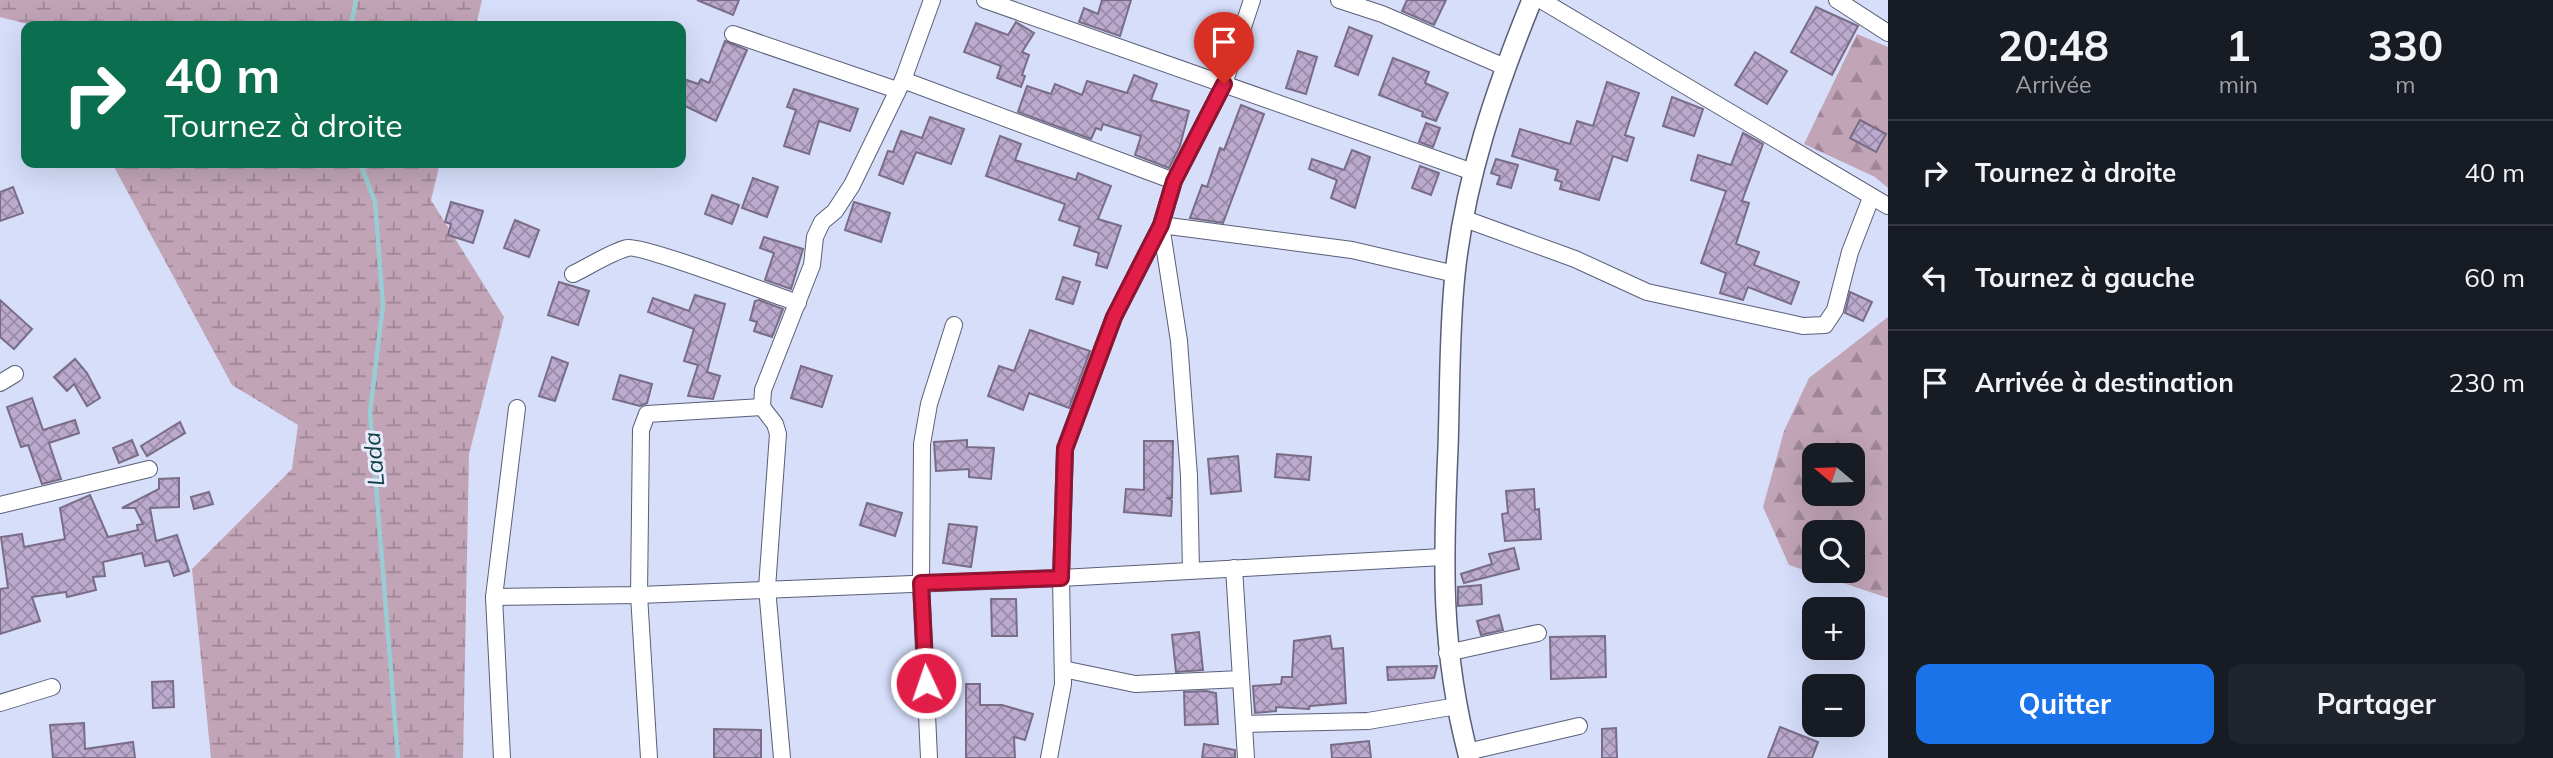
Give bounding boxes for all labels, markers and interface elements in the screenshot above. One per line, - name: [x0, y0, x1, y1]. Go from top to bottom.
- pin: [1194, 12.0, 1254, 84]
- text: 20:48: [1998, 19, 2109, 72]
- text: 1: [2226, 19, 2251, 72]
- text: 330: [2368, 19, 2443, 72]
- icon: arrive: [1205, 23, 1243, 61]
- text: 40 m: [164, 44, 280, 105]
- icon: right: [49, 49, 140, 140]
- text: Arrivée: [2015, 70, 2091, 99]
- text: min: [2219, 70, 2258, 99]
- text: m: [2395, 70, 2416, 99]
- text: Tournez à droite: [164, 105, 403, 145]
- icon: right: [1916, 154, 1954, 192]
- text: Tournez à droite: [1975, 156, 2176, 189]
- text: 40 m: [2464, 156, 2525, 189]
- icon: left: [1916, 259, 1954, 297]
- text: Tournez à gauche: [1975, 261, 2195, 294]
- text: 60 m: [2464, 261, 2525, 294]
- icon: arrive: [1916, 364, 1954, 402]
- text: Arrivée à destination: [1975, 366, 2234, 399]
- text: 230 m: [2449, 366, 2525, 399]
- water label: Lada: [357, 431, 390, 487]
- north arrow: [1802, 443, 1866, 506]
- map controls: [1802, 443, 1865, 737]
- button: search: [1802, 520, 1865, 583]
- button: +: [1802, 597, 1865, 660]
- position arrow: [889, 646, 963, 720]
- button: Quitter: [1916, 664, 2214, 744]
- button: Partager: [2228, 664, 2525, 744]
- button: −: [1802, 674, 1865, 737]

